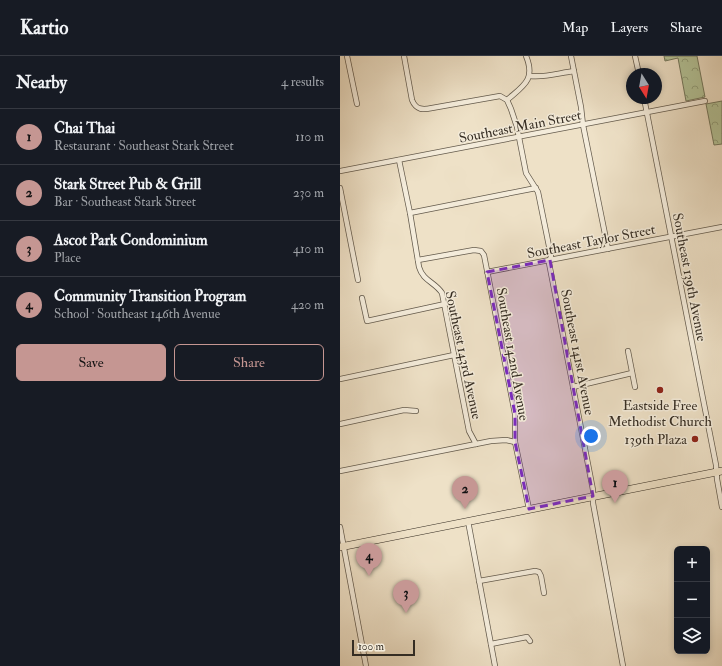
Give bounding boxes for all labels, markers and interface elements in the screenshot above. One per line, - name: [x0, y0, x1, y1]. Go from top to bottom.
- text: Kartio: [20, 16, 68, 40]
- text: Map: [562, 19, 588, 36]
- text: Layers: [610, 19, 648, 36]
- text: Share: [670, 19, 702, 36]
- north arrow: [626, 68, 662, 104]
- text: Nearby: [16, 72, 67, 93]
- text: 4 results: [281, 74, 324, 90]
- street label: Southeast Main Street: [457, 106, 583, 147]
- text: Chai Thai: [54, 119, 115, 138]
- text: 1: [27, 129, 31, 145]
- text: 110 m: [295, 129, 324, 145]
- text: Restaurant · Southeast Stark Street: [54, 138, 234, 154]
- text: Stark Street Pub & Grill: [54, 175, 201, 194]
- text: 2: [26, 185, 32, 201]
- text: 230 m: [293, 185, 324, 201]
- text: Bar · Southeast Stark Street: [54, 194, 196, 210]
- street label: Southeast 139th Avenue: [669, 211, 710, 343]
- street label: Southeast Taylor Street: [526, 221, 657, 263]
- text: Ascot Park Condominium: [54, 231, 208, 250]
- text: 3: [27, 241, 32, 257]
- text: 410 m: [293, 241, 324, 257]
- text: Place: [54, 250, 81, 266]
- street label: Southeast 142nd Avenue: [492, 286, 533, 422]
- text: Community Transition Program: [54, 287, 246, 306]
- street label: Southeast 141st Avenue: [557, 288, 598, 417]
- street label: Southeast 143rd Avenue: [442, 289, 485, 421]
- text: 4: [25, 297, 33, 313]
- text: 420 m: [291, 297, 324, 313]
- text: School · Southeast 146th Avenue: [54, 306, 220, 322]
- button: Save: [16, 344, 166, 381]
- button: Share: [174, 344, 324, 381]
- marker: Eastside Free Methodist Church: [655, 385, 665, 395]
- place label: Eastside Free Methodist Church: [608, 397, 712, 430]
- your location: [581, 426, 601, 446]
- place label: 139th Plaza: [625, 431, 687, 448]
- marker: 139th Plaza: [690, 434, 700, 444]
- pin: 1: [602, 470, 628, 503]
- pin: 2: [452, 476, 478, 509]
- pin: 4: [356, 543, 382, 576]
- map controls: [674, 546, 710, 654]
- button: +: [674, 546, 710, 582]
- pin: 3: [393, 580, 419, 613]
- button: −: [674, 582, 710, 618]
- button: layers: [674, 618, 710, 654]
- scale bar: [352, 638, 415, 657]
- text: 100 m: [358, 640, 384, 653]

